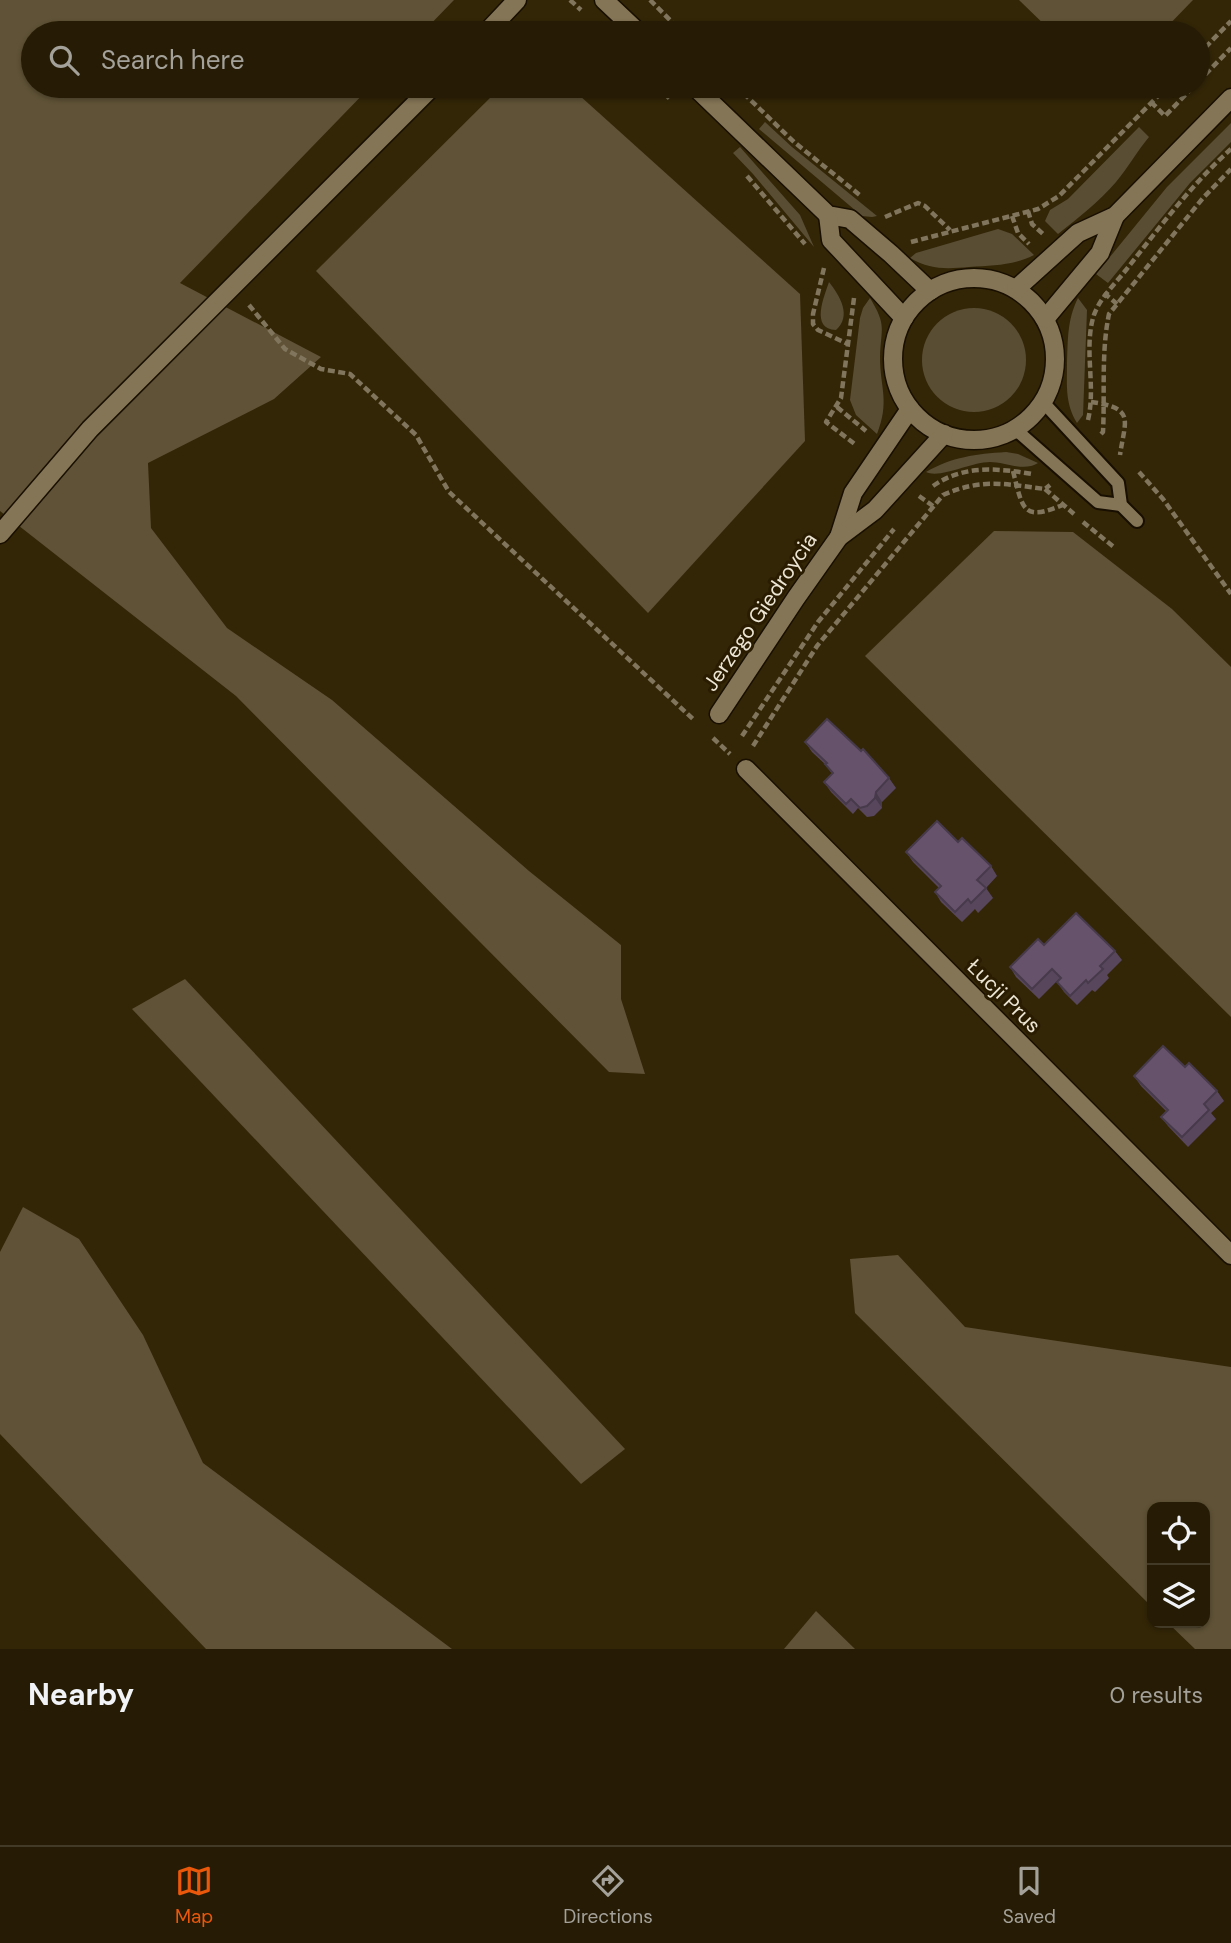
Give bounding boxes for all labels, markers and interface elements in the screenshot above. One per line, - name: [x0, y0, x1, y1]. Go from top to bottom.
- search box: [21, 21, 1210, 98]
- icon: search: [45, 41, 83, 79]
- text: Search here: [101, 43, 244, 77]
- street label: Jerzego Giedroycia: [697, 527, 823, 697]
- street label: Łucji Prus: [961, 953, 1047, 1039]
- map controls: [1147, 1502, 1210, 1628]
- button: locate: [1147, 1502, 1210, 1565]
- button: layers: [1147, 1565, 1210, 1628]
- text: Nearby: [28, 1675, 134, 1714]
- text: 0 results: [1110, 1680, 1203, 1710]
- tab: Map: [175, 1862, 213, 1929]
- tab: Directions: [563, 1862, 653, 1929]
- tab: Saved: [1003, 1862, 1056, 1929]

